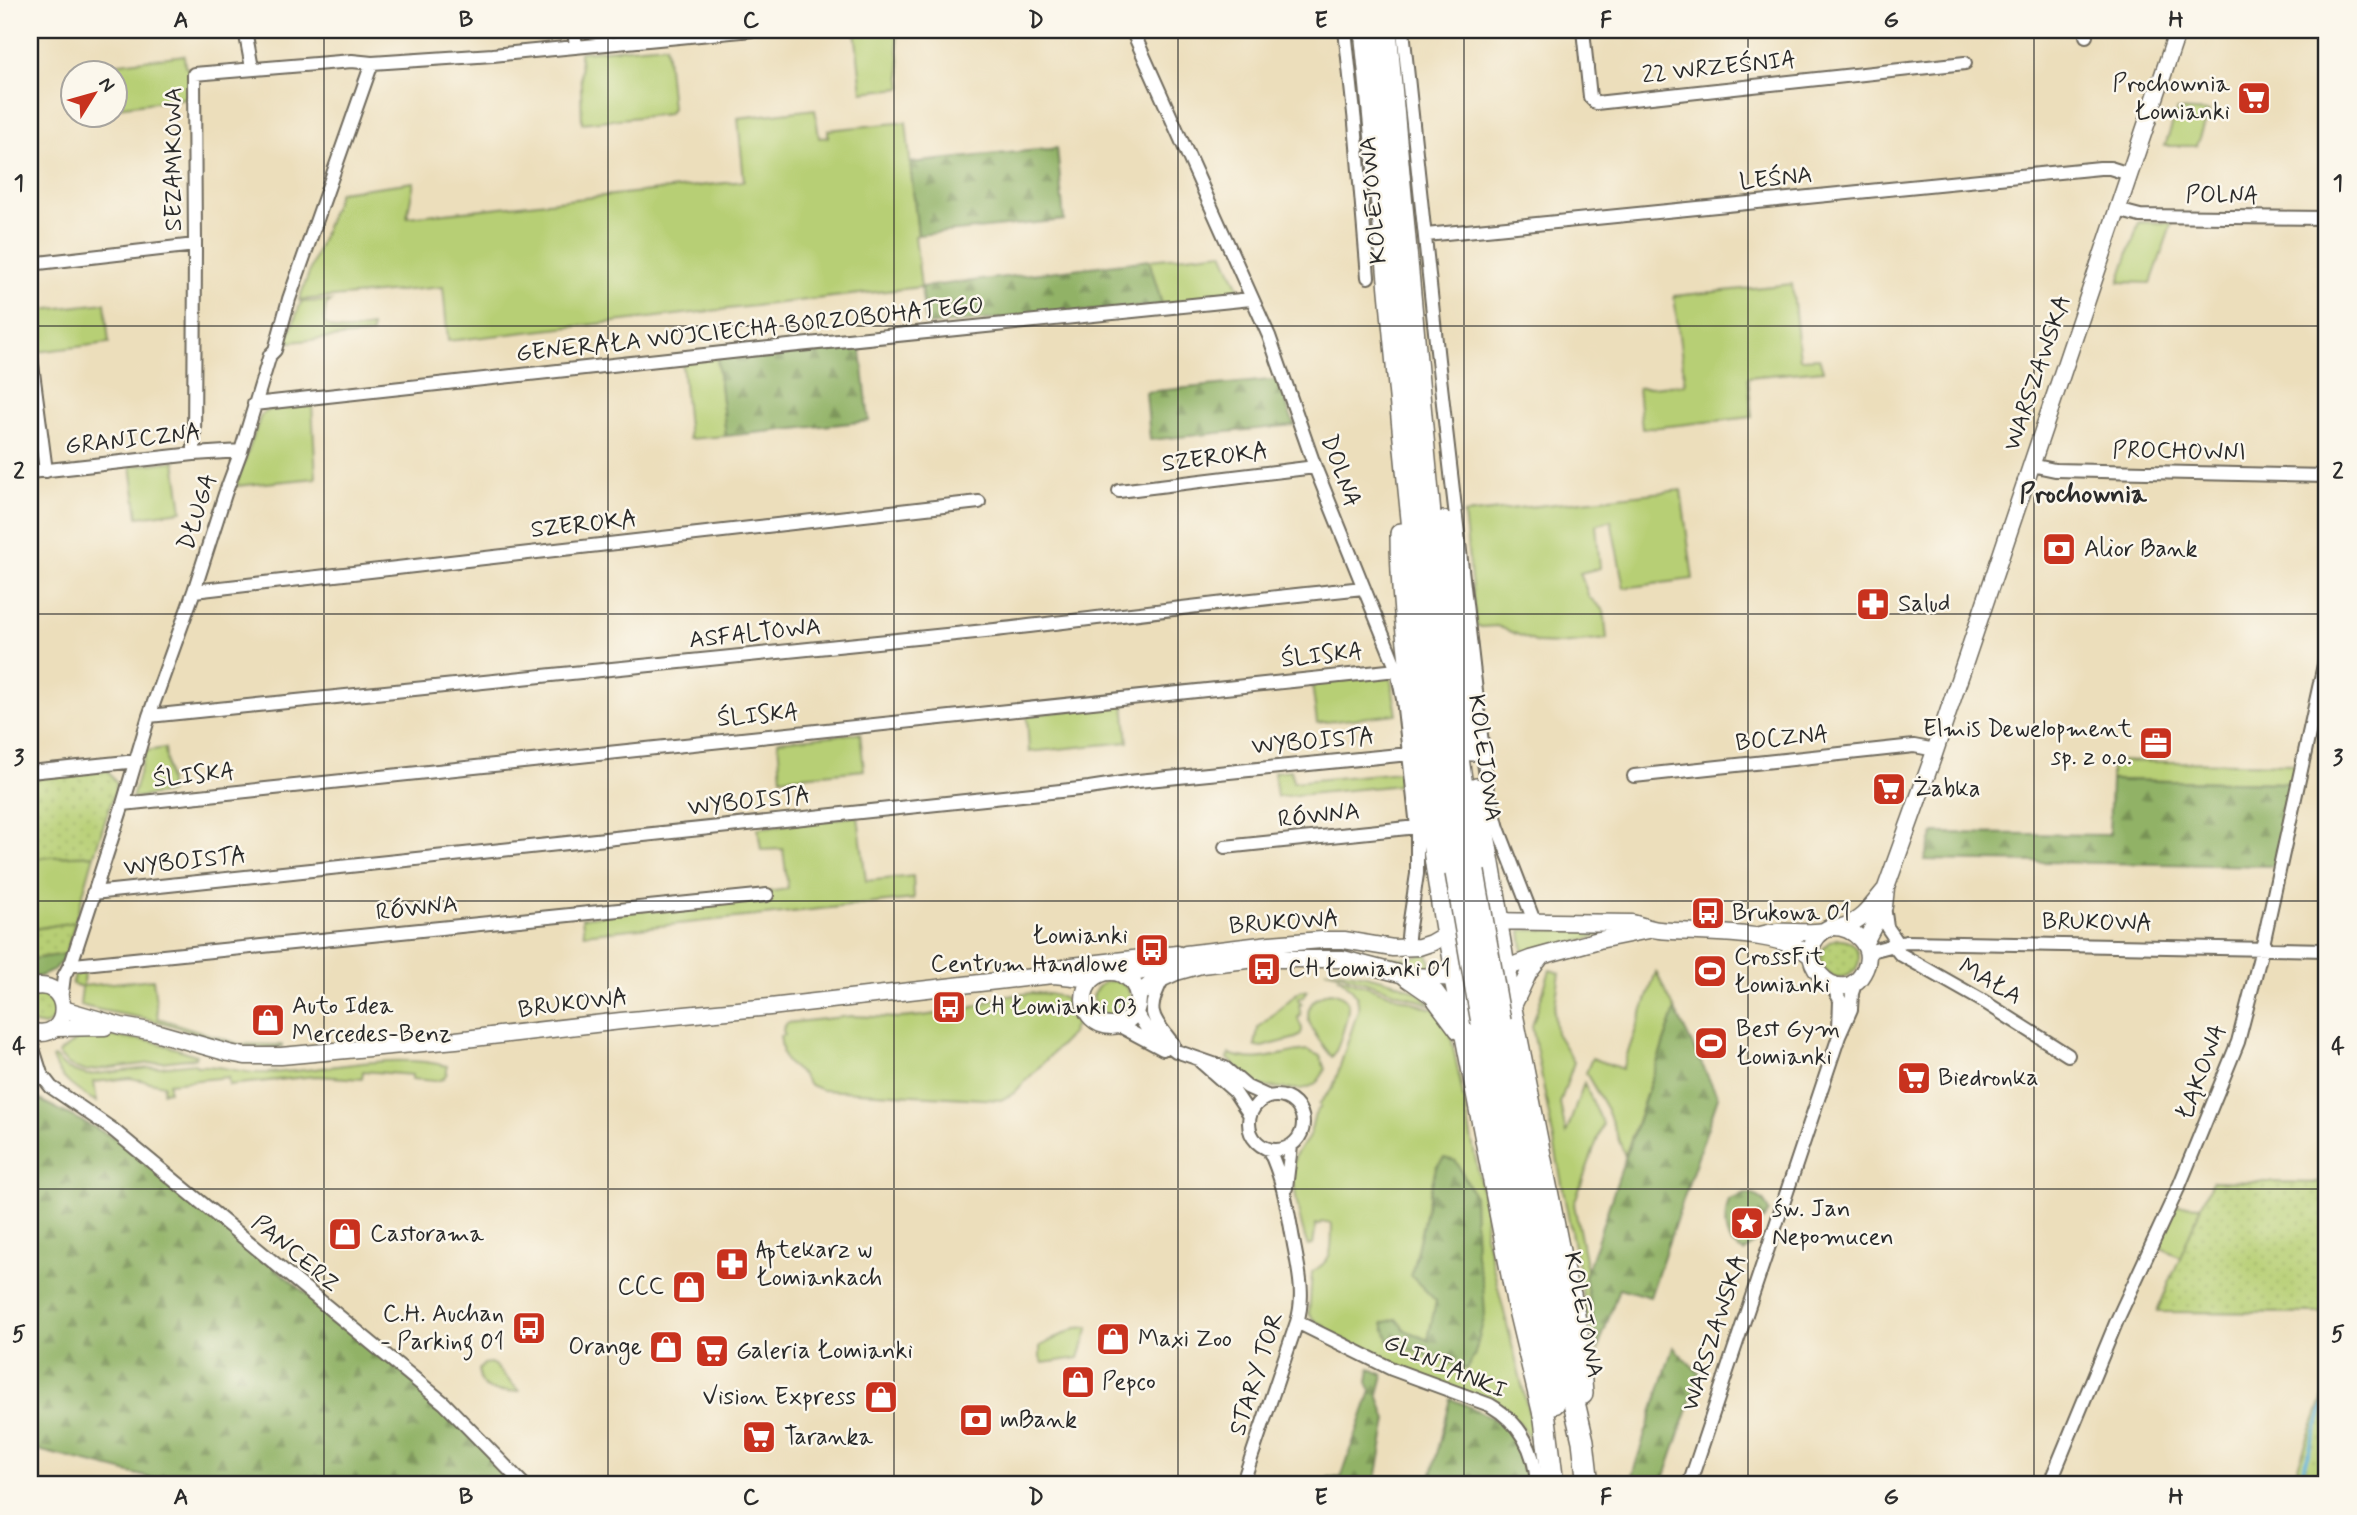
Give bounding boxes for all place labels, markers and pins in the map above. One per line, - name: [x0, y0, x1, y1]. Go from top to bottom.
- place label: Prochownia Łomianki: [2113, 69, 2231, 128]
- supermarket icon: Prochownia Łomianki: [2235, 79, 2273, 117]
- bank icon: Alior Bank: [2040, 530, 2078, 568]
- place label: Alior Bank: [2084, 534, 2198, 565]
- pharmacy icon: Salud: [1854, 585, 1892, 623]
- place label: Salud: [1898, 589, 1950, 620]
- place label: Elmis Dewelopment sp. z o.o.: [1923, 714, 2132, 773]
- office icon: Elmis Dewelopment sp. z o.o.: [2137, 724, 2175, 762]
- supermarket icon: Żabka: [1870, 770, 1908, 808]
- place label: Żabka: [1913, 774, 1981, 805]
- bus stop icon: Brukowa 01: [1689, 894, 1727, 932]
- place label: Brukowa 01: [1732, 898, 1850, 929]
- place label: Łomianki Centrum Handlowe: [931, 921, 1128, 980]
- bus stop icon: Łomianki Centrum Handlowe: [1133, 931, 1171, 969]
- place label: CrossFit Łomianki: [1734, 942, 1830, 1001]
- bus stop icon: CH Łomianki 01: [1245, 950, 1283, 988]
- sports icon: CrossFit Łomianki: [1691, 952, 1729, 990]
- place label: CH Łomianki 01: [1288, 954, 1451, 985]
- bus stop icon: CH Łomianki 03: [930, 988, 968, 1026]
- place label: Auto Idea Mercedes-Benz: [292, 991, 452, 1050]
- place label: CH Łomianki 03: [974, 992, 1137, 1023]
- shop icon: Auto Idea Mercedes-Benz: [249, 1001, 287, 1039]
- place label: Best Gym Łomianki: [1736, 1014, 1840, 1073]
- sports icon: Best Gym Łomianki: [1692, 1024, 1730, 1062]
- supermarket icon: Biedronka: [1895, 1059, 1933, 1097]
- place label: Biedronka: [1938, 1063, 2039, 1094]
- place label: św. Jan Nepomucen: [1772, 1194, 1894, 1253]
- place icon: św. Jan Nepomucen: [1728, 1204, 1766, 1242]
- shop icon: Castorama: [326, 1215, 364, 1253]
- place label: Castorama: [370, 1219, 485, 1250]
- place label: Aptekarz w Łomiankach: [756, 1235, 882, 1294]
- pharmacy icon: Aptekarz w Łomiankach: [713, 1245, 751, 1283]
- shop icon: CCC: [670, 1268, 708, 1306]
- place label: CCC: [617, 1272, 664, 1303]
- place label: C.H. Auchan - Parking 01: [380, 1299, 504, 1361]
- bus stop icon: C.H. Auchan - Parking 01: [510, 1309, 548, 1347]
- shop icon: Maxi Zoo: [1094, 1320, 1132, 1358]
- place label: Maxi Zoo: [1138, 1324, 1232, 1355]
- shop icon: Orange: [647, 1328, 685, 1366]
- place label: Orange: [568, 1332, 642, 1365]
- supermarket icon: Galeria Łomianki: [693, 1332, 731, 1370]
- place label: Galeria Łomianki: [736, 1336, 913, 1367]
- shop icon: Pepco: [1059, 1363, 1097, 1401]
- place label: Pepco: [1102, 1367, 1156, 1398]
- shop icon: Vision Express: [862, 1378, 900, 1416]
- place label: Vision Express: [703, 1382, 856, 1413]
- bank icon: mBank: [957, 1401, 995, 1439]
- place label: mBank: [1000, 1405, 1077, 1436]
- supermarket icon: Taranka: [740, 1418, 778, 1456]
- place label: Taranka: [784, 1422, 874, 1453]

